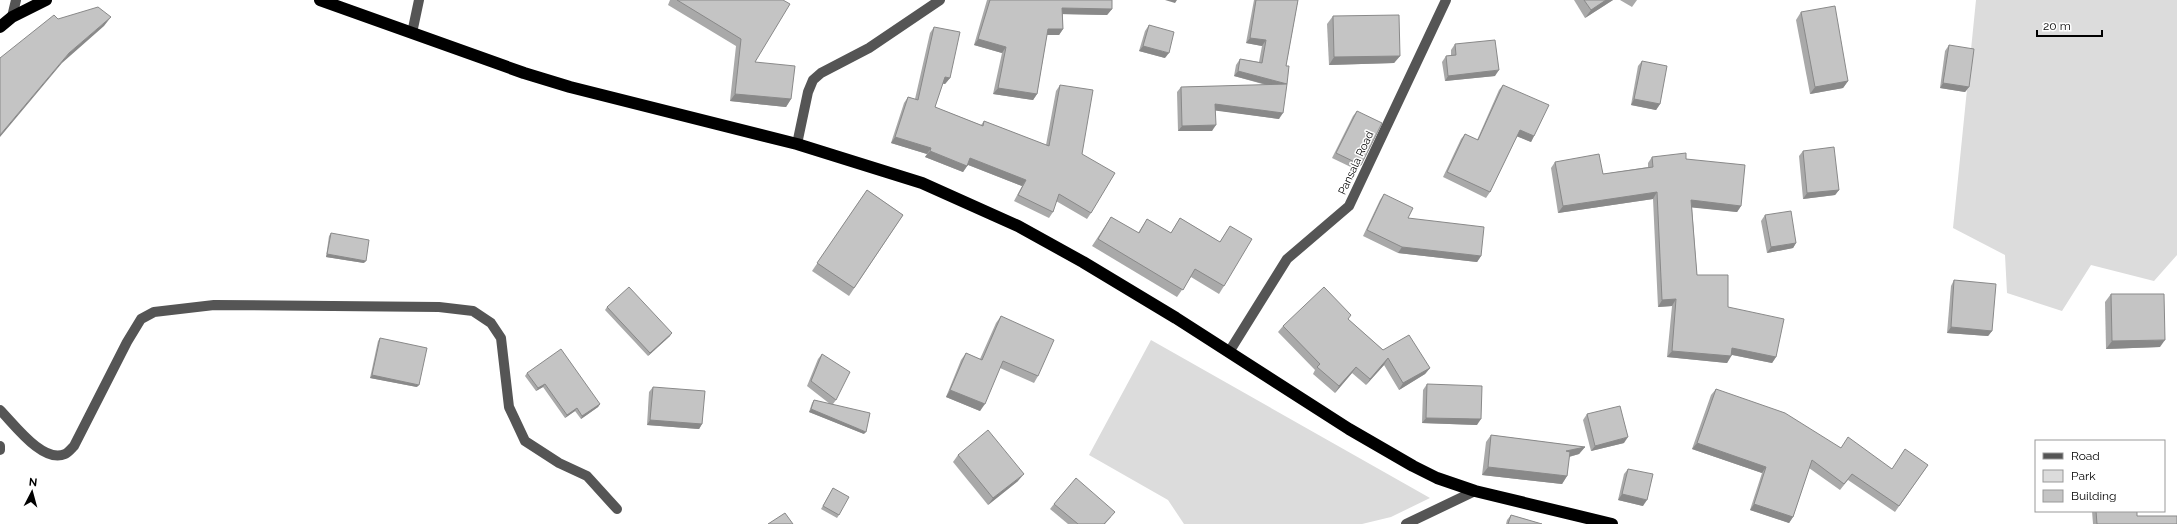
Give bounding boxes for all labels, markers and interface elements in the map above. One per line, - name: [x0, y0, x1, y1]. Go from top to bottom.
- scale bar: [2037, 12, 2102, 38]
- text: 20 m: [2043, 19, 2071, 33]
- street label: Pansala Road: [1336, 129, 1376, 197]
- legend: [2035, 440, 2165, 512]
- text: Road: [2071, 449, 2100, 463]
- text: Park: [2071, 469, 2096, 483]
- north arrow: [12, 472, 52, 512]
- text: N: [28, 476, 38, 489]
- text: Building: [2071, 489, 2117, 503]

